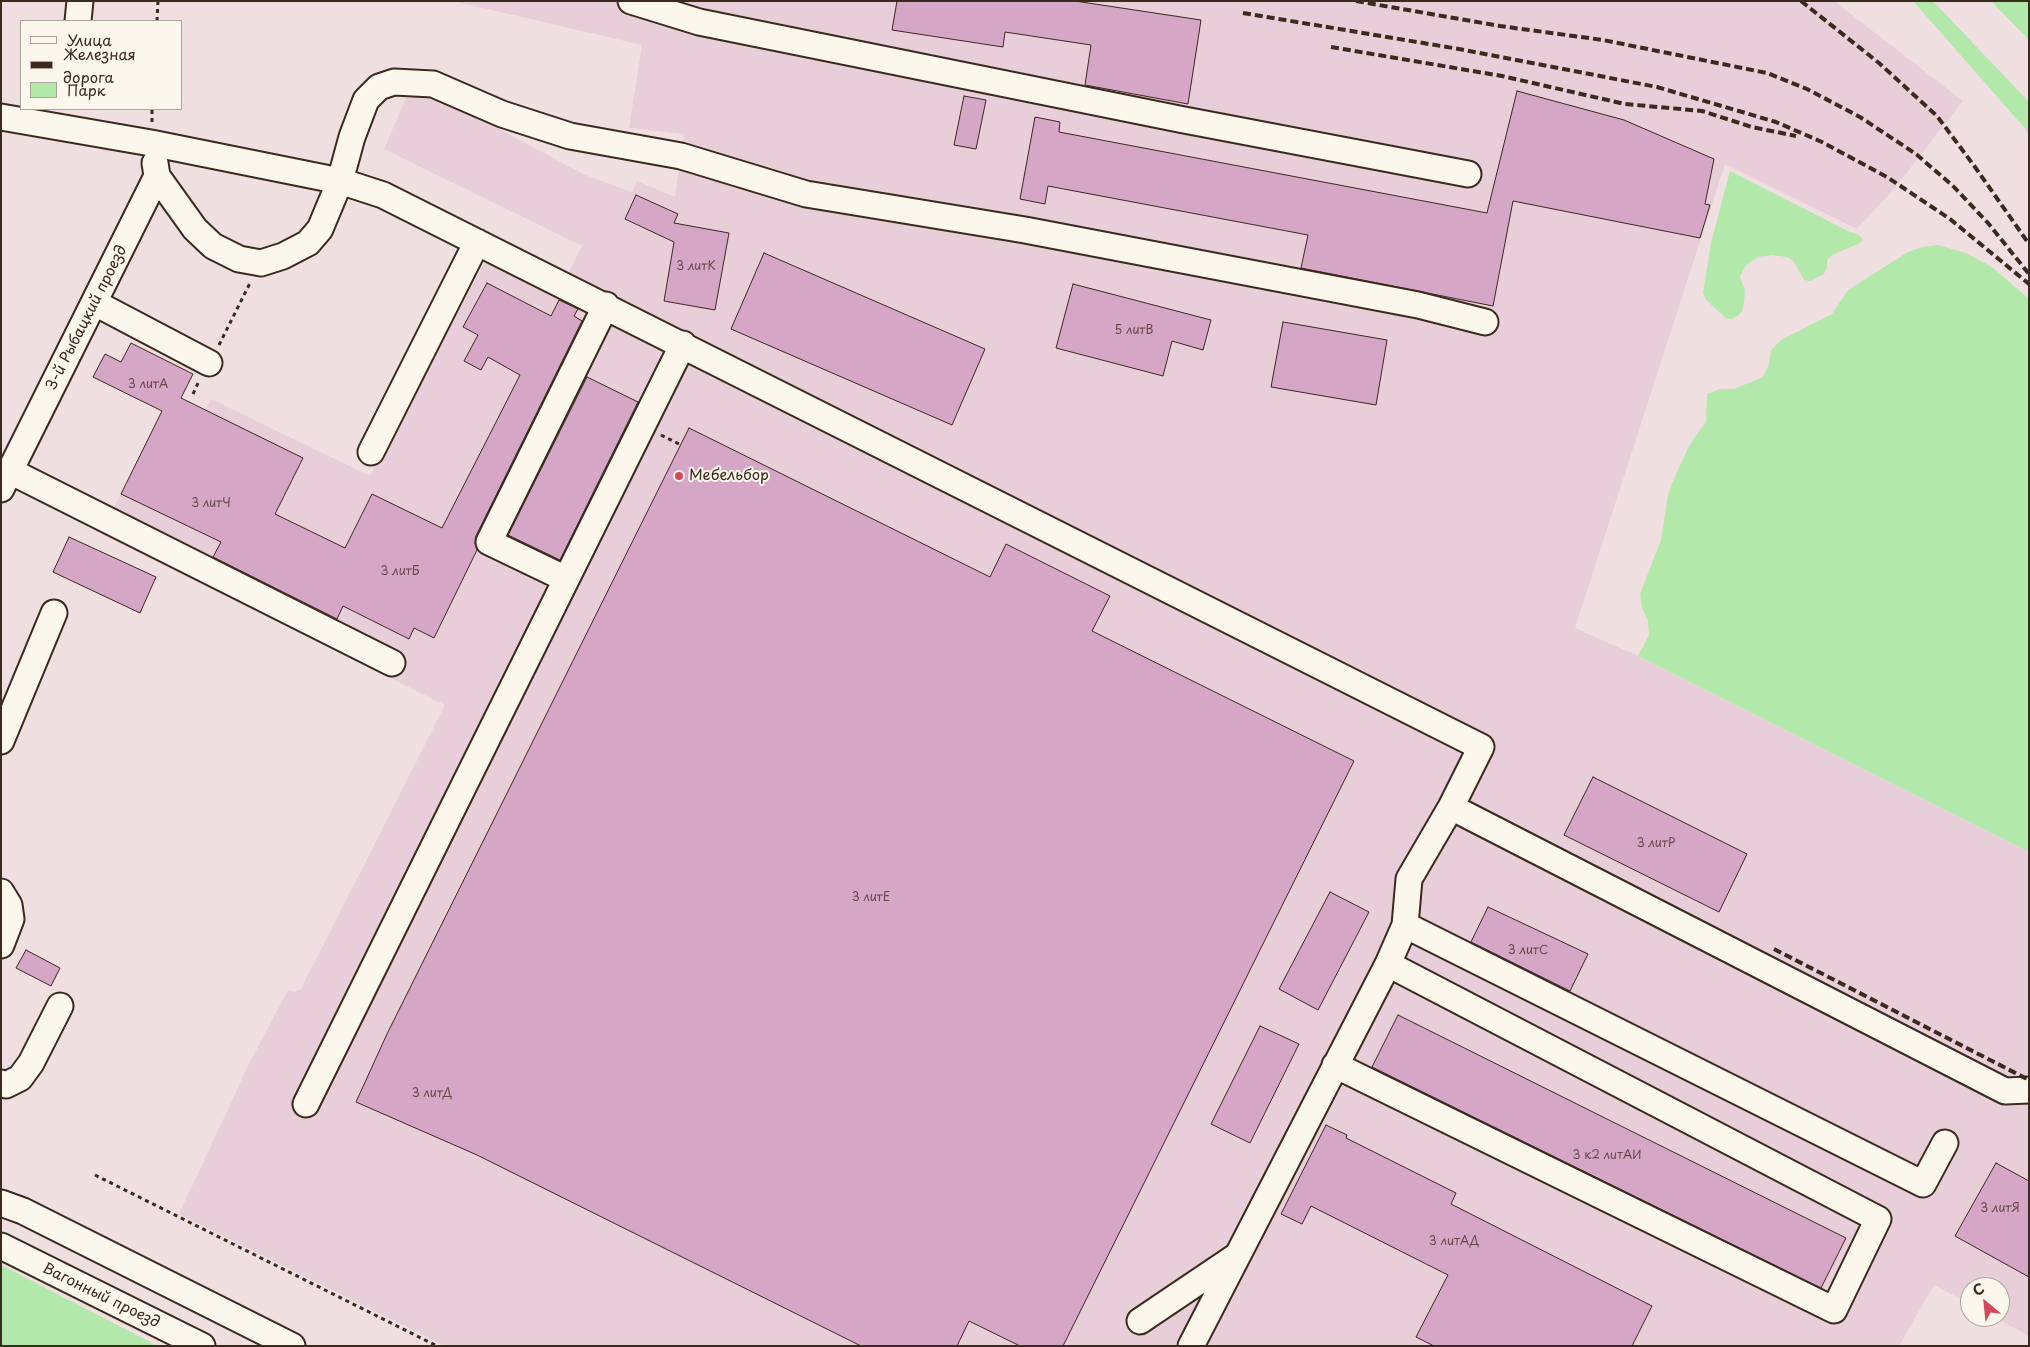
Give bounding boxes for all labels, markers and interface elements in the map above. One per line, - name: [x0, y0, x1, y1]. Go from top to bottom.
- legend: [20, 20, 182, 110]
- text: Улица: [67, 28, 112, 51]
- text: Железная дорога: [63, 42, 136, 88]
- text: Парк: [67, 78, 106, 101]
- street label: 3-й Рыбацкий проезд: [43, 243, 131, 393]
- house number: 3 литК: [676, 260, 716, 274]
- house number: 5 литВ: [1115, 324, 1153, 338]
- house number: 3 литА: [128, 378, 168, 392]
- place label: Мебельбор: [689, 467, 769, 485]
- marker: Мебельбор: [673, 470, 685, 482]
- house number: 3 литЧ: [191, 497, 231, 511]
- house number: 3 литБ: [381, 565, 419, 579]
- house number: 3 литР: [1637, 837, 1675, 851]
- house number: 3 литЕ: [852, 891, 890, 905]
- house number: 3 литС: [1508, 944, 1548, 958]
- house number: 3 литД: [412, 1087, 452, 1101]
- house number: 3 к2 литАИ: [1572, 1149, 1642, 1163]
- house number: 3 литЯ: [1980, 1202, 2020, 1216]
- house number: 3 литАД: [1429, 1235, 1479, 1249]
- street label: Вагонный проезд: [39, 1260, 163, 1332]
- north arrow: [1960, 1277, 2010, 1327]
- text: С: [1969, 1277, 1988, 1301]

